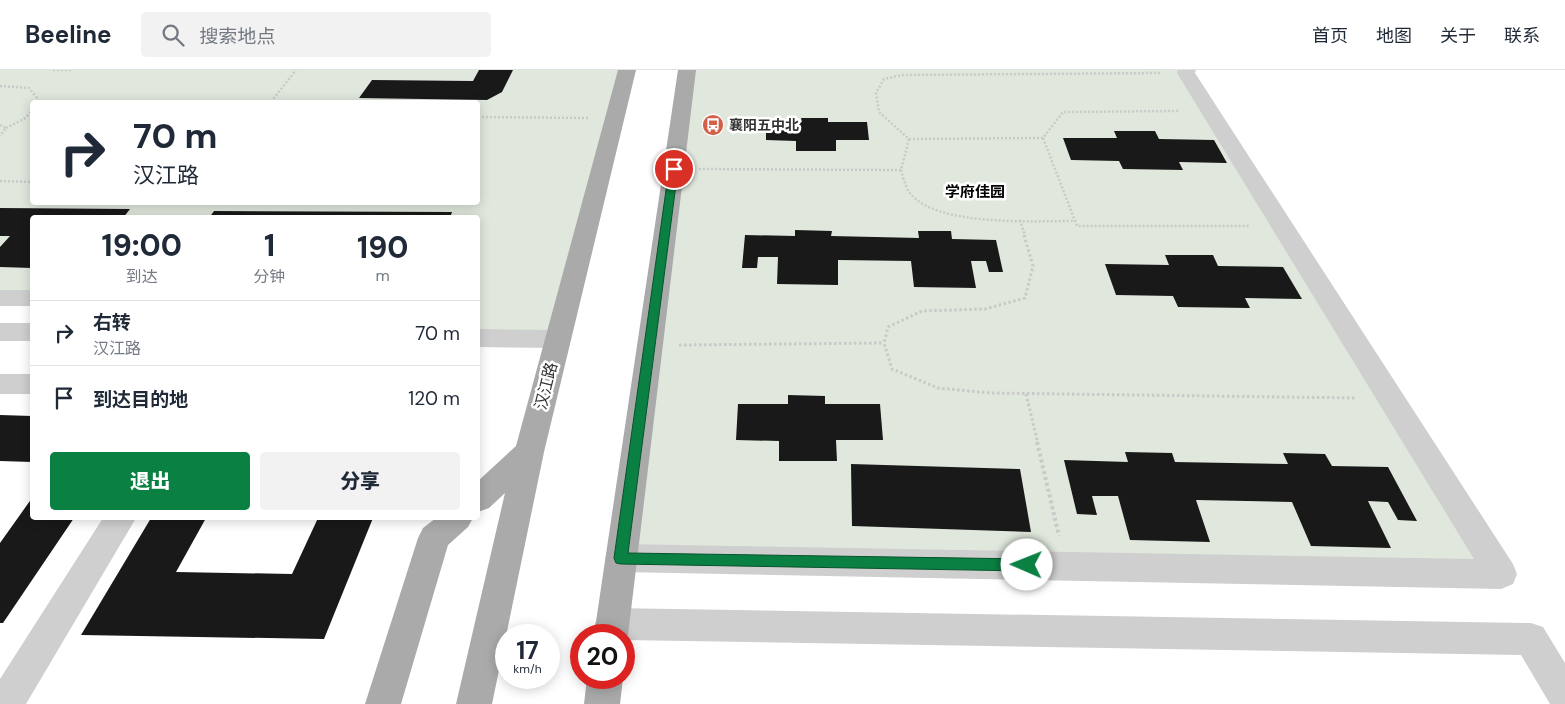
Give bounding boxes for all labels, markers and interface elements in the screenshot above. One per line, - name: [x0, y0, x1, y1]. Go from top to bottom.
- search box: [141, 12, 491, 57]
- text: Beeline: [25, 19, 111, 50]
- icon: search: [159, 21, 187, 49]
- text: 搜索地点: [199, 24, 275, 49]
- text: 首页: [1312, 24, 1348, 48]
- text: 地图: [1376, 24, 1412, 48]
- text: 关于: [1440, 24, 1476, 48]
- text: 联系: [1504, 24, 1540, 48]
- text: 70 m: [133, 113, 217, 159]
- bus stop icon: 襄阳五中北: [701, 113, 725, 137]
- place label: 襄阳五中北: [729, 116, 799, 134]
- icon: right: [50, 120, 115, 185]
- pin: [653, 148, 695, 190]
- icon: arrive: [660, 155, 688, 183]
- text: 汉江路: [133, 161, 199, 190]
- district label: 学府佳园: [945, 182, 1005, 202]
- text: 19:00: [102, 226, 182, 265]
- text: 1: [264, 226, 275, 265]
- text: 190: [357, 228, 408, 267]
- text: m: [376, 265, 390, 286]
- text: 到达: [126, 266, 158, 287]
- text: 分钟: [253, 266, 285, 287]
- text: 右转: [93, 310, 131, 335]
- icon: right: [50, 319, 78, 347]
- text: 70 m: [415, 321, 460, 346]
- text: 汉江路: [93, 338, 141, 359]
- street label: 汉江路: [530, 360, 562, 412]
- icon: arrive: [50, 384, 78, 412]
- text: 120 m: [408, 386, 460, 411]
- text: 到达目的地: [93, 387, 188, 412]
- button: 退出: [50, 452, 250, 510]
- button: 分享: [260, 452, 460, 510]
- position arrow: [1000, 538, 1052, 590]
- speed limit sign: 20: [570, 624, 635, 689]
- text: 17: [516, 634, 539, 667]
- text: km/h: [513, 661, 542, 677]

